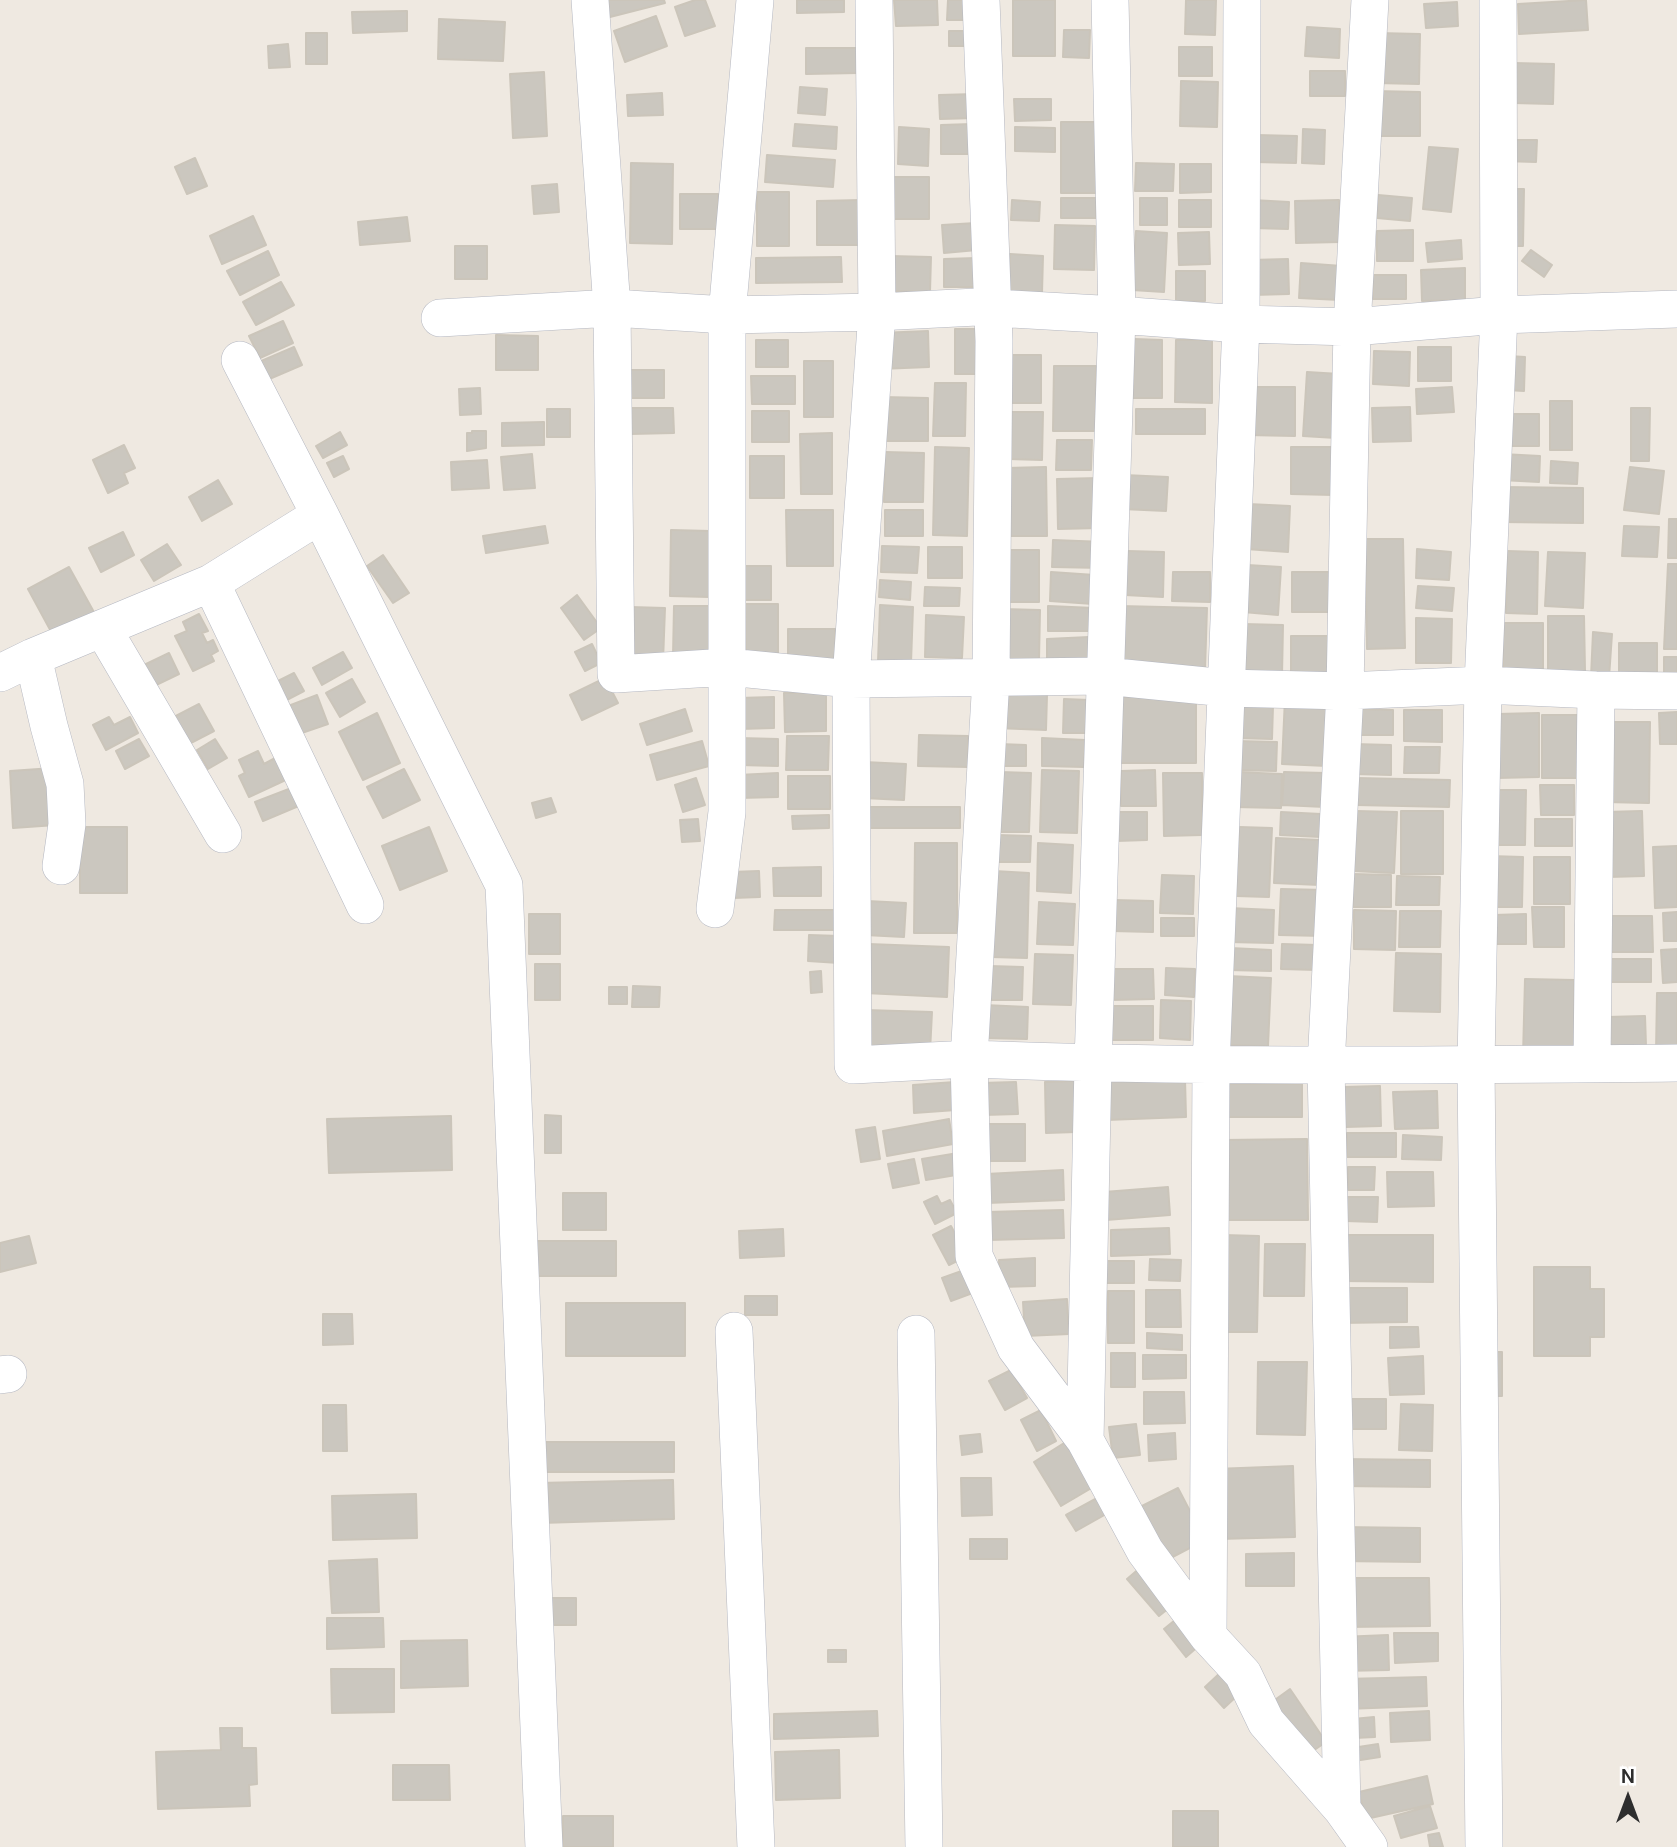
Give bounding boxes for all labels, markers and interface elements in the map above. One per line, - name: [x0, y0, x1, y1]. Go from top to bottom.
- north arrow: [1593, 1763, 1663, 1833]
- text: N: [1621, 1764, 1635, 1789]

